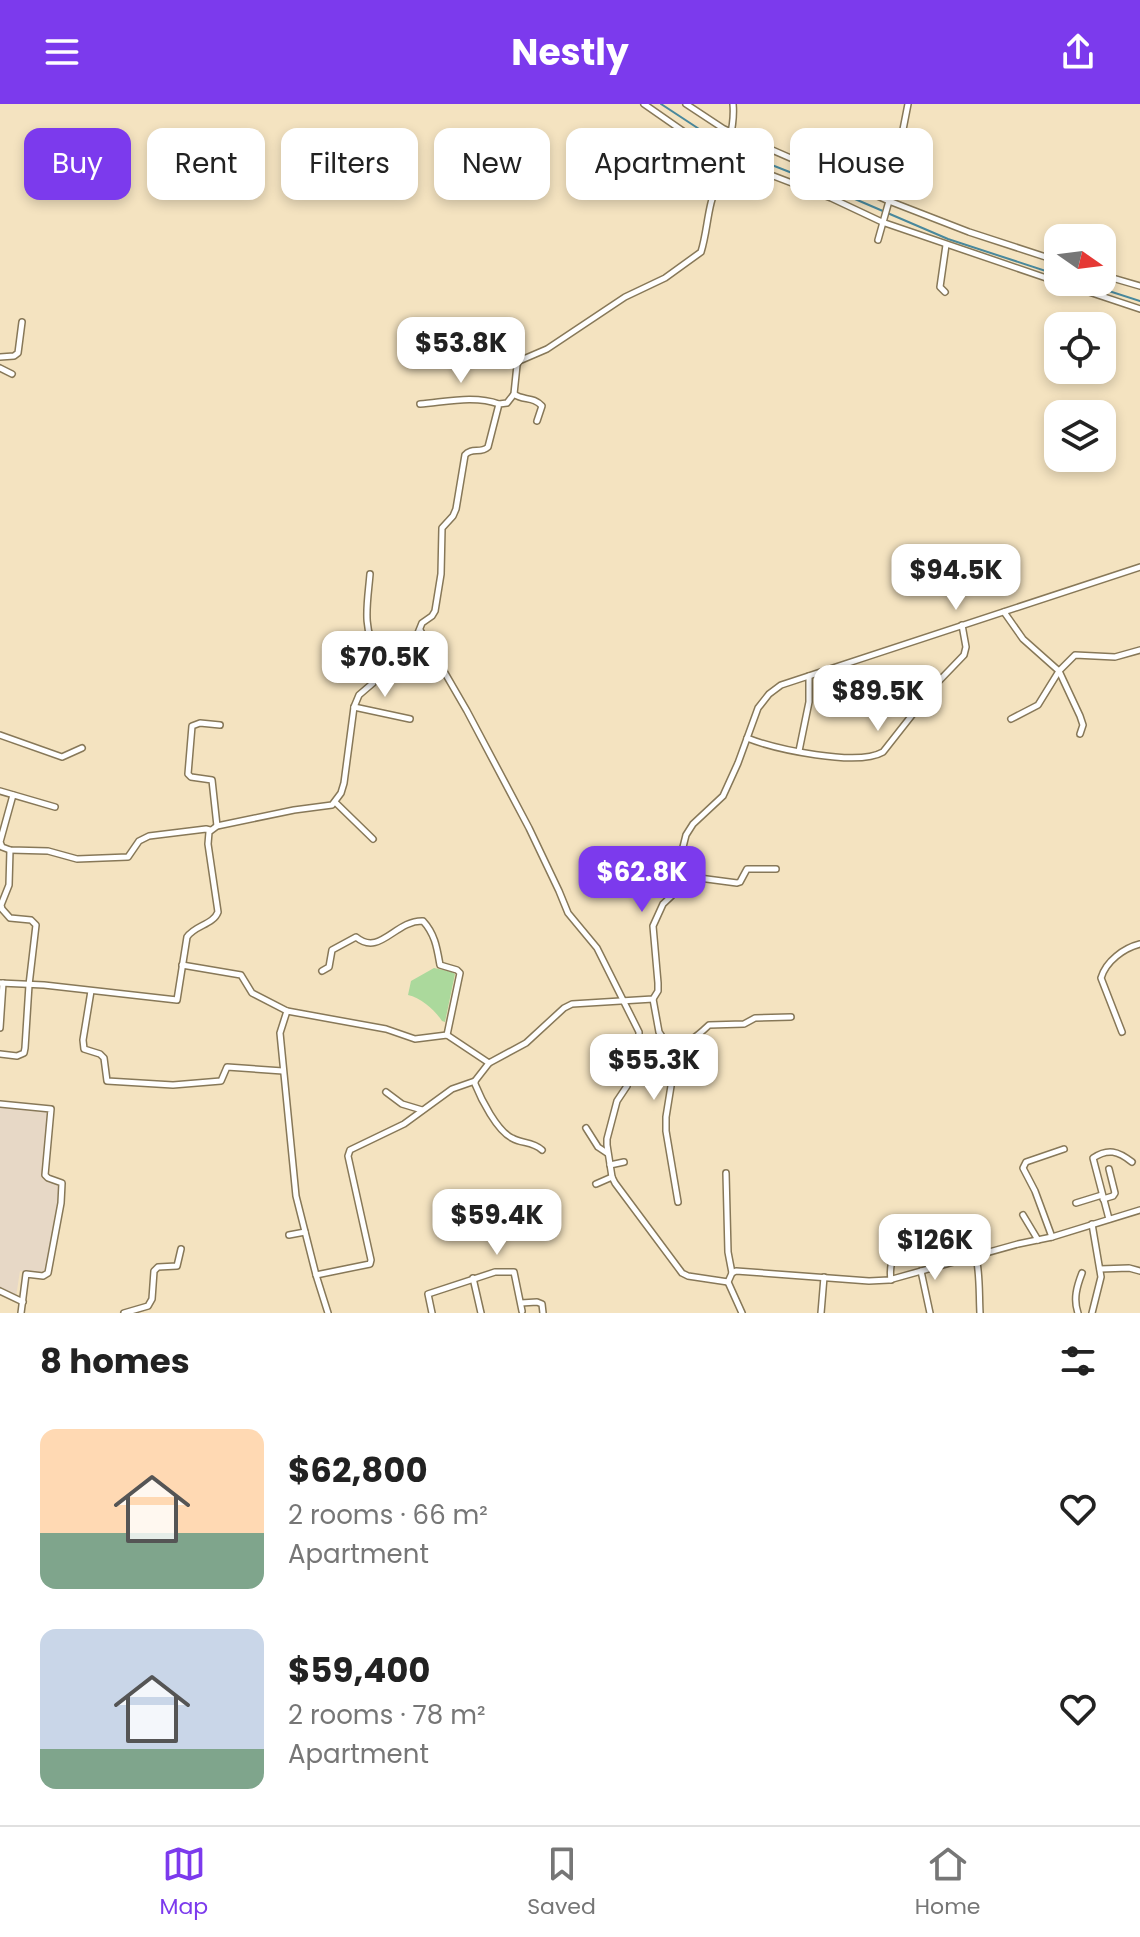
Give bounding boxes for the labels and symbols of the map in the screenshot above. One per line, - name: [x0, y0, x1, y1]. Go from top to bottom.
- north arrow: [1044, 224, 1116, 296]
- pin: $53.8K: [396, 317, 526, 385]
- pin: $94.5K: [891, 544, 1021, 612]
- pin: $70.5K: [320, 631, 450, 699]
- pin: $89.5K: [813, 665, 943, 733]
- pin: $62.8K: [577, 846, 707, 914]
- pin: $55.3K: [589, 1034, 719, 1102]
- pin: $59.4K: [432, 1189, 562, 1257]
- pin: $126K: [879, 1214, 991, 1282]

